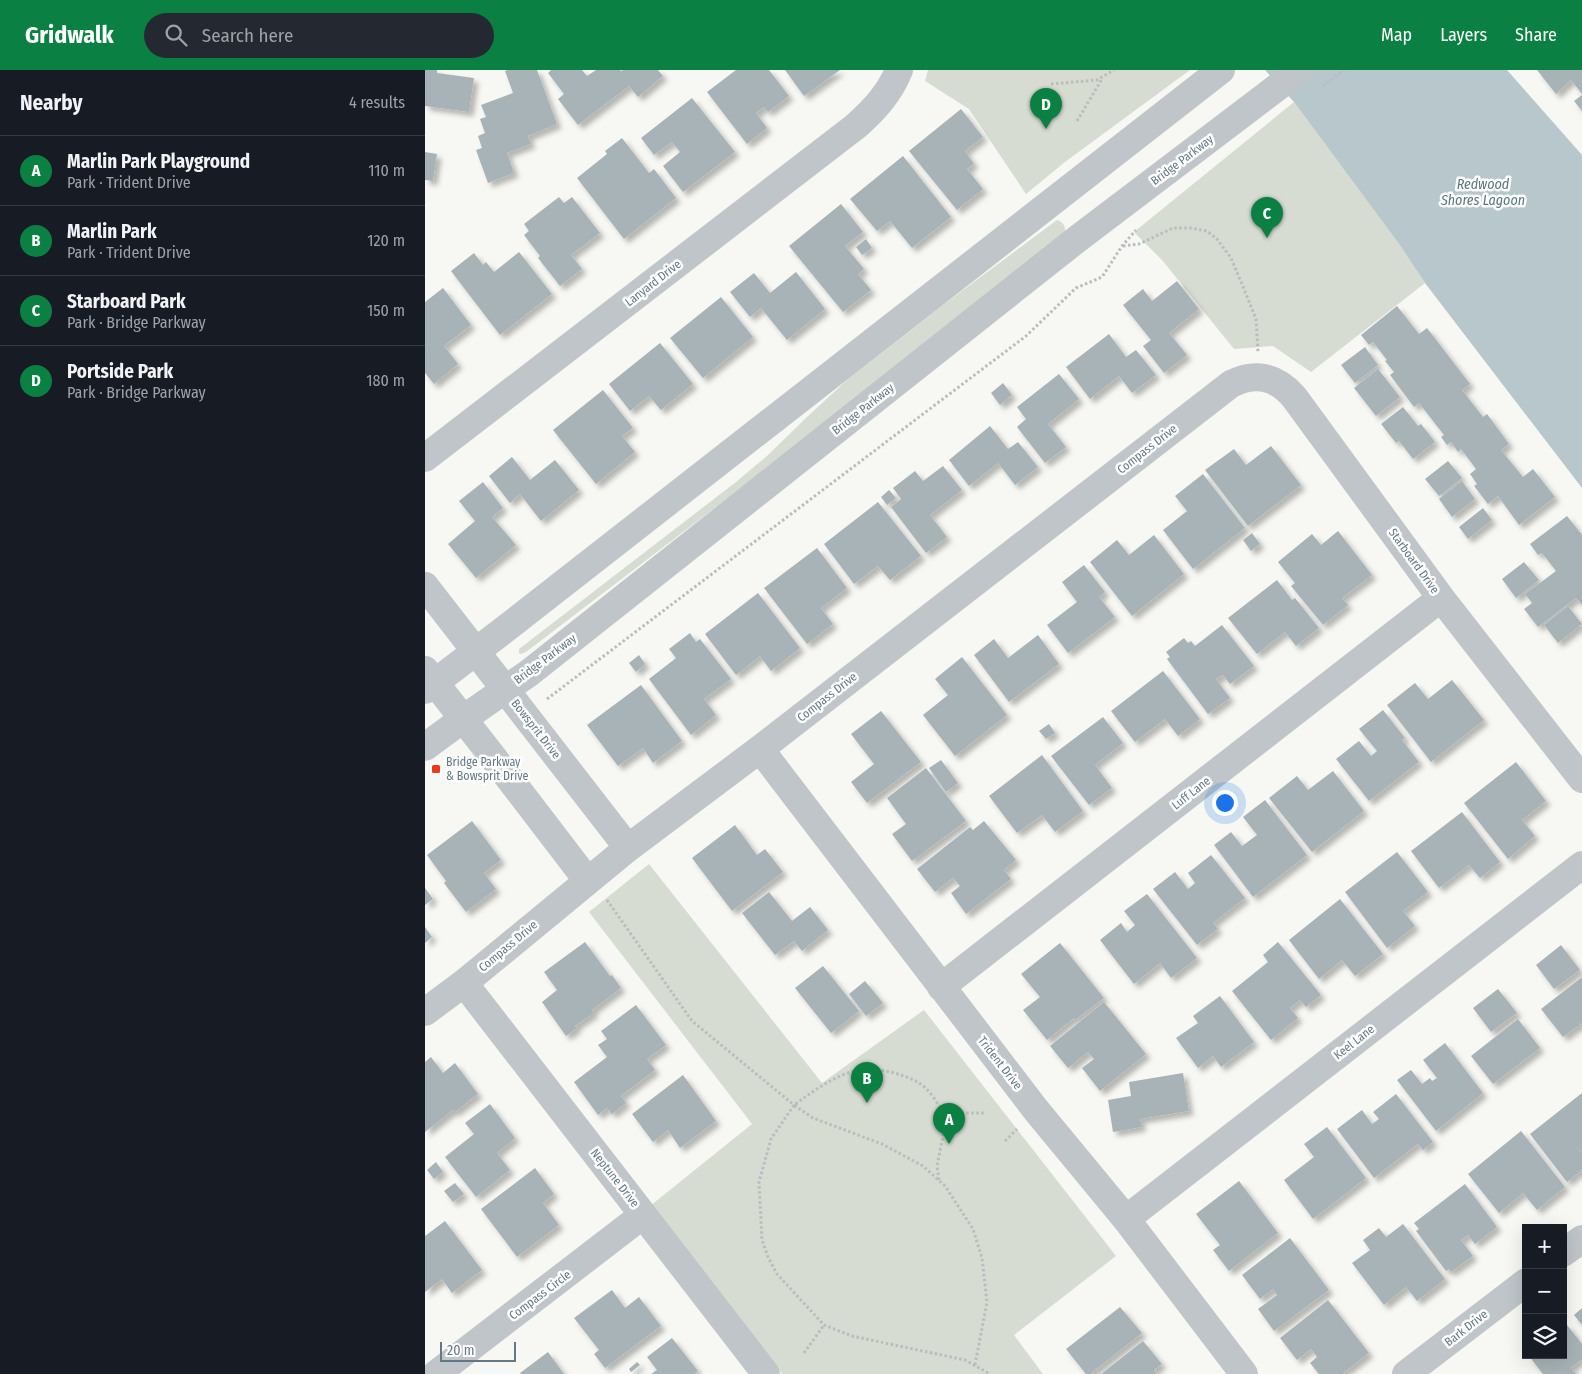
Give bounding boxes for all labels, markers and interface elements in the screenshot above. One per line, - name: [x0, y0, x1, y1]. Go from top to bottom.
- search box: [144, 13, 494, 58]
- text: Gridwalk: [25, 21, 114, 49]
- icon: search: [162, 21, 190, 49]
- text: Search here: [202, 24, 293, 47]
- text: Map: [1381, 24, 1412, 46]
- text: Layers: [1440, 24, 1487, 46]
- text: Share: [1515, 24, 1557, 46]
- pin: D: [1030, 88, 1062, 129]
- text: Nearby: [20, 90, 82, 116]
- text: 4 results: [349, 93, 405, 112]
- street label: Bridge Parkway: [1148, 132, 1216, 188]
- text: Marlin Park Playground: [67, 150, 250, 173]
- text: A: [32, 161, 40, 180]
- text: 110 m: [368, 161, 405, 180]
- text: Park · Trident Drive: [67, 173, 191, 192]
- water label: Redwood Shores Lagoon: [1440, 176, 1525, 209]
- pin: C: [1251, 197, 1283, 238]
- text: Marlin Park: [67, 220, 157, 243]
- text: B: [32, 231, 40, 250]
- text: 120 m: [367, 231, 405, 250]
- text: Park · Trident Drive: [67, 243, 191, 262]
- street label: Lanyard Drive: [622, 257, 684, 309]
- text: Starboard Park: [67, 290, 186, 313]
- text: C: [32, 301, 40, 320]
- text: 150 m: [367, 301, 405, 320]
- text: Park · Bridge Parkway: [67, 313, 206, 332]
- text: Portside Park: [67, 360, 173, 383]
- text: D: [31, 371, 41, 390]
- text: 180 m: [366, 371, 405, 390]
- street label: Bridge Parkway: [829, 380, 897, 437]
- text: Park · Bridge Parkway: [67, 383, 206, 402]
- street label: Compass Drive: [1114, 421, 1180, 477]
- street label: Starboard Drive: [1386, 526, 1442, 596]
- street label: Bridge Parkway: [511, 631, 579, 687]
- street label: Compass Drive: [794, 669, 860, 725]
- street label: Bowsprit Drive: [508, 696, 564, 762]
- place label: Bridge Parkway & Bowsprit Drive: [446, 755, 528, 783]
- marker: Bridge Parkway & Bowsprit Drive: [430, 763, 442, 775]
- street label: Luff Lane: [1169, 774, 1213, 812]
- your location: [1212, 790, 1238, 816]
- street label: Compass Drive: [476, 918, 540, 974]
- street label: Keel Lane: [1331, 1022, 1377, 1062]
- street label: Trident Drive: [975, 1034, 1025, 1092]
- pin: B: [851, 1062, 883, 1103]
- pin: A: [933, 1103, 965, 1144]
- street label: Neptune Drive: [588, 1146, 642, 1210]
- map controls: [1522, 1224, 1567, 1359]
- button: +: [1522, 1224, 1567, 1269]
- street label: Compass Circle: [506, 1267, 574, 1323]
- button: −: [1522, 1269, 1567, 1314]
- street label: Bark Drive: [1442, 1307, 1490, 1349]
- button: layers: [1522, 1314, 1567, 1359]
- scale bar: [440, 1339, 516, 1362]
- text: 20 m: [447, 1342, 475, 1359]

